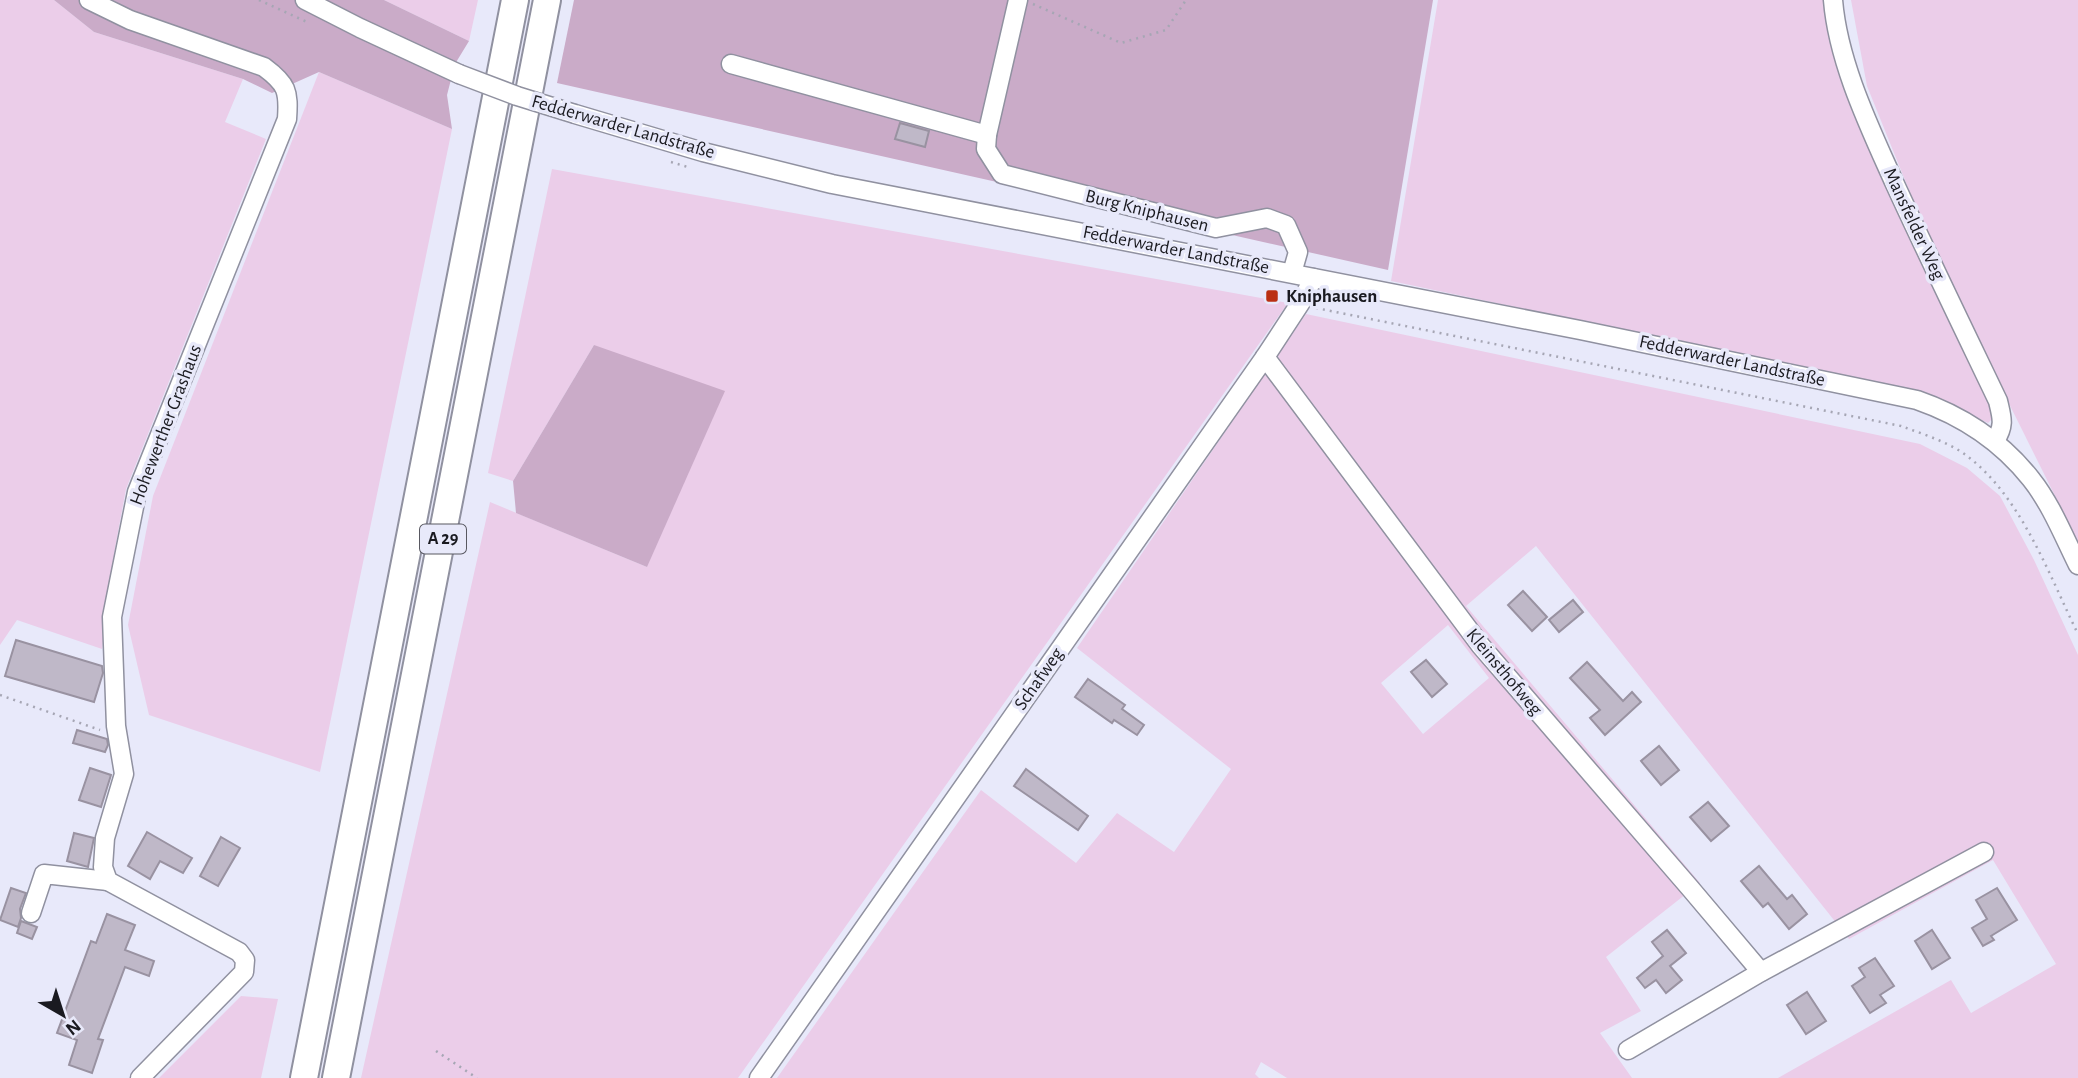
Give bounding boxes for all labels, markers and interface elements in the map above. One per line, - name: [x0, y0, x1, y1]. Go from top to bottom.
- street label: Fedderwarder Landstraße: [529, 92, 717, 162]
- street label: Mansfelder Weg: [1880, 165, 1948, 283]
- street label: Burg Kniphausen: [1083, 186, 1211, 236]
- street label: Fedderwarder Landstraße: [1081, 223, 1271, 277]
- place label: Kniphausen: [1286, 287, 1377, 306]
- marker: Kniphausen: [1264, 288, 1280, 304]
- street label: Fedderwarder Landstraße: [1637, 332, 1827, 390]
- street label: Hohewerther Grashaus: [127, 342, 205, 508]
- road number: A 29: [420, 524, 466, 554]
- street label: Kleinsthofweg: [1462, 625, 1546, 720]
- street label: Schafweg: [1011, 644, 1068, 713]
- north arrow: [28, 980, 98, 1050]
- text: N: [62, 1016, 84, 1039]

